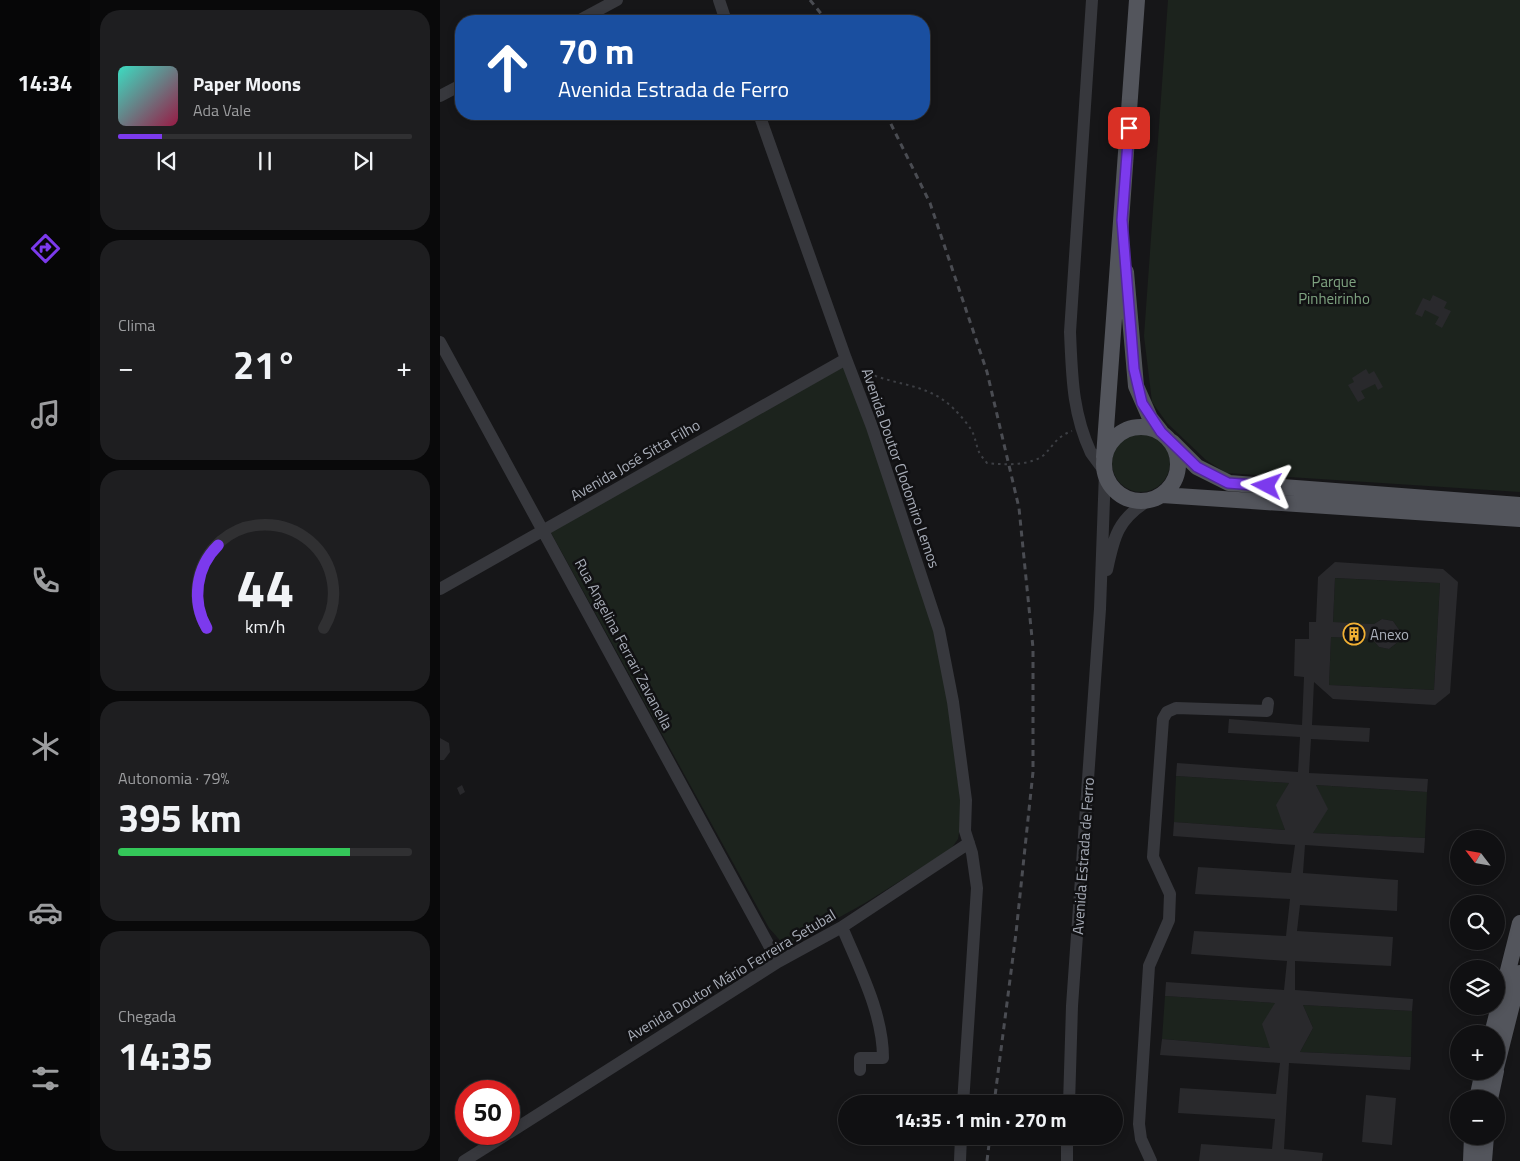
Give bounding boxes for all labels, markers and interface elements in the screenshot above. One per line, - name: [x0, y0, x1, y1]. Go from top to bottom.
- text: 70 m: [558, 24, 634, 78]
- icon: ahead: [475, 35, 540, 100]
- text: 14:34: [18, 66, 72, 100]
- text: Paper Moons: [193, 69, 301, 98]
- text: Avenida Estrada de Ferro: [558, 72, 789, 106]
- text: Ada Vale: [193, 98, 251, 122]
- pin: [1108, 107, 1150, 149]
- icon: arrive: [1115, 114, 1143, 142]
- icon: previous: [153, 147, 181, 175]
- icon: pause: [251, 147, 279, 175]
- icon: next: [349, 147, 377, 175]
- icon: directions: [28, 231, 63, 266]
- park label: Parque Pinheirinho: [1298, 270, 1370, 310]
- text: Clima: [118, 313, 155, 337]
- text: 21°: [233, 336, 297, 394]
- text: −: [118, 345, 134, 388]
- text: +: [396, 345, 412, 388]
- street label: Avenida Doutor Clodomiro Lemos: [856, 365, 946, 571]
- icon: music: [28, 397, 63, 432]
- street label: Avenida José Sitta Filho: [566, 413, 704, 507]
- position arrow: [1240, 459, 1292, 511]
- text: 44: [236, 548, 294, 627]
- street label: Rua Angelina Ferrari Zavanella: [569, 554, 679, 734]
- icon: phone: [28, 563, 63, 598]
- text: km/h: [245, 613, 285, 640]
- building icon: Anexo: [1342, 622, 1366, 646]
- place label: Anexo: [1370, 623, 1409, 646]
- icon: climate: [28, 729, 63, 764]
- text: Autonomia · 79%: [118, 766, 229, 790]
- street label: Avenida Estrada de Ferro: [1066, 777, 1100, 935]
- text: 395 km: [118, 789, 242, 847]
- north arrow: [1450, 830, 1505, 885]
- map controls: [1450, 830, 1505, 1145]
- icon: car: [28, 895, 63, 930]
- button: search: [1450, 895, 1505, 950]
- street label: Avenida Doutor Mário Ferreira Setubal: [622, 903, 840, 1047]
- button: layers: [1450, 960, 1505, 1015]
- text: Chegada: [118, 1004, 176, 1028]
- button: +: [1450, 1025, 1505, 1080]
- text: 14:35: [118, 1027, 213, 1085]
- icon: filters: [28, 1061, 63, 1096]
- speed limit sign: 50: [455, 1080, 520, 1145]
- button: −: [1450, 1090, 1505, 1145]
- text: 14:35 · 1 min · 270 m: [894, 1105, 1067, 1134]

